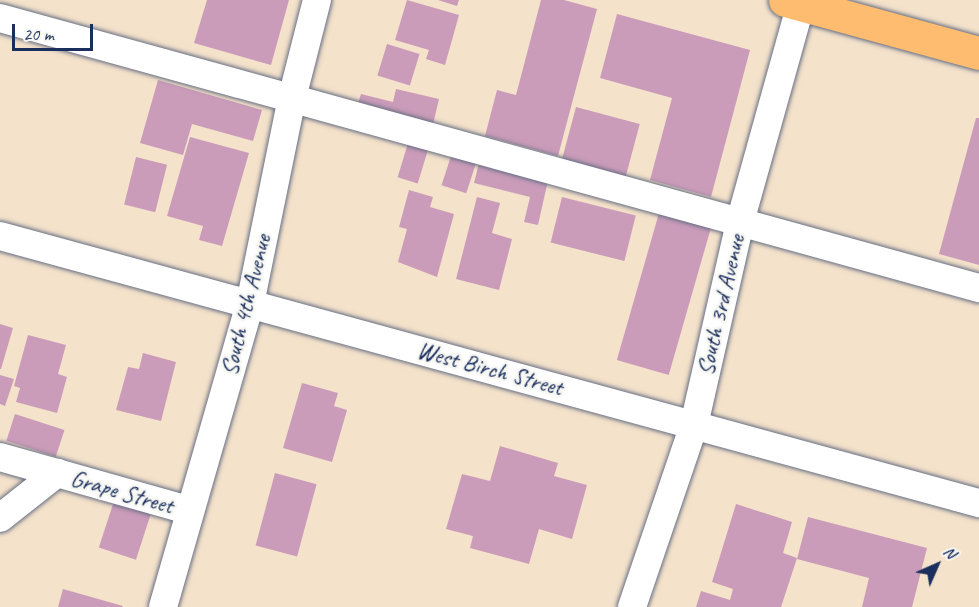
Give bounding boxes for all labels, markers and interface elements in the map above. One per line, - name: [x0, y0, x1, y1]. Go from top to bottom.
- scale bar: [15, 12, 96, 50]
- text: 20 m: [23, 23, 54, 45]
- street label: South 4th Avenue: [215, 232, 277, 378]
- street label: South 3rd Avenue: [691, 232, 751, 378]
- street label: West Birch Street: [414, 336, 566, 402]
- street label: Grape Street: [67, 464, 177, 520]
- north arrow: [907, 535, 967, 595]
- text: N: [939, 542, 960, 563]

